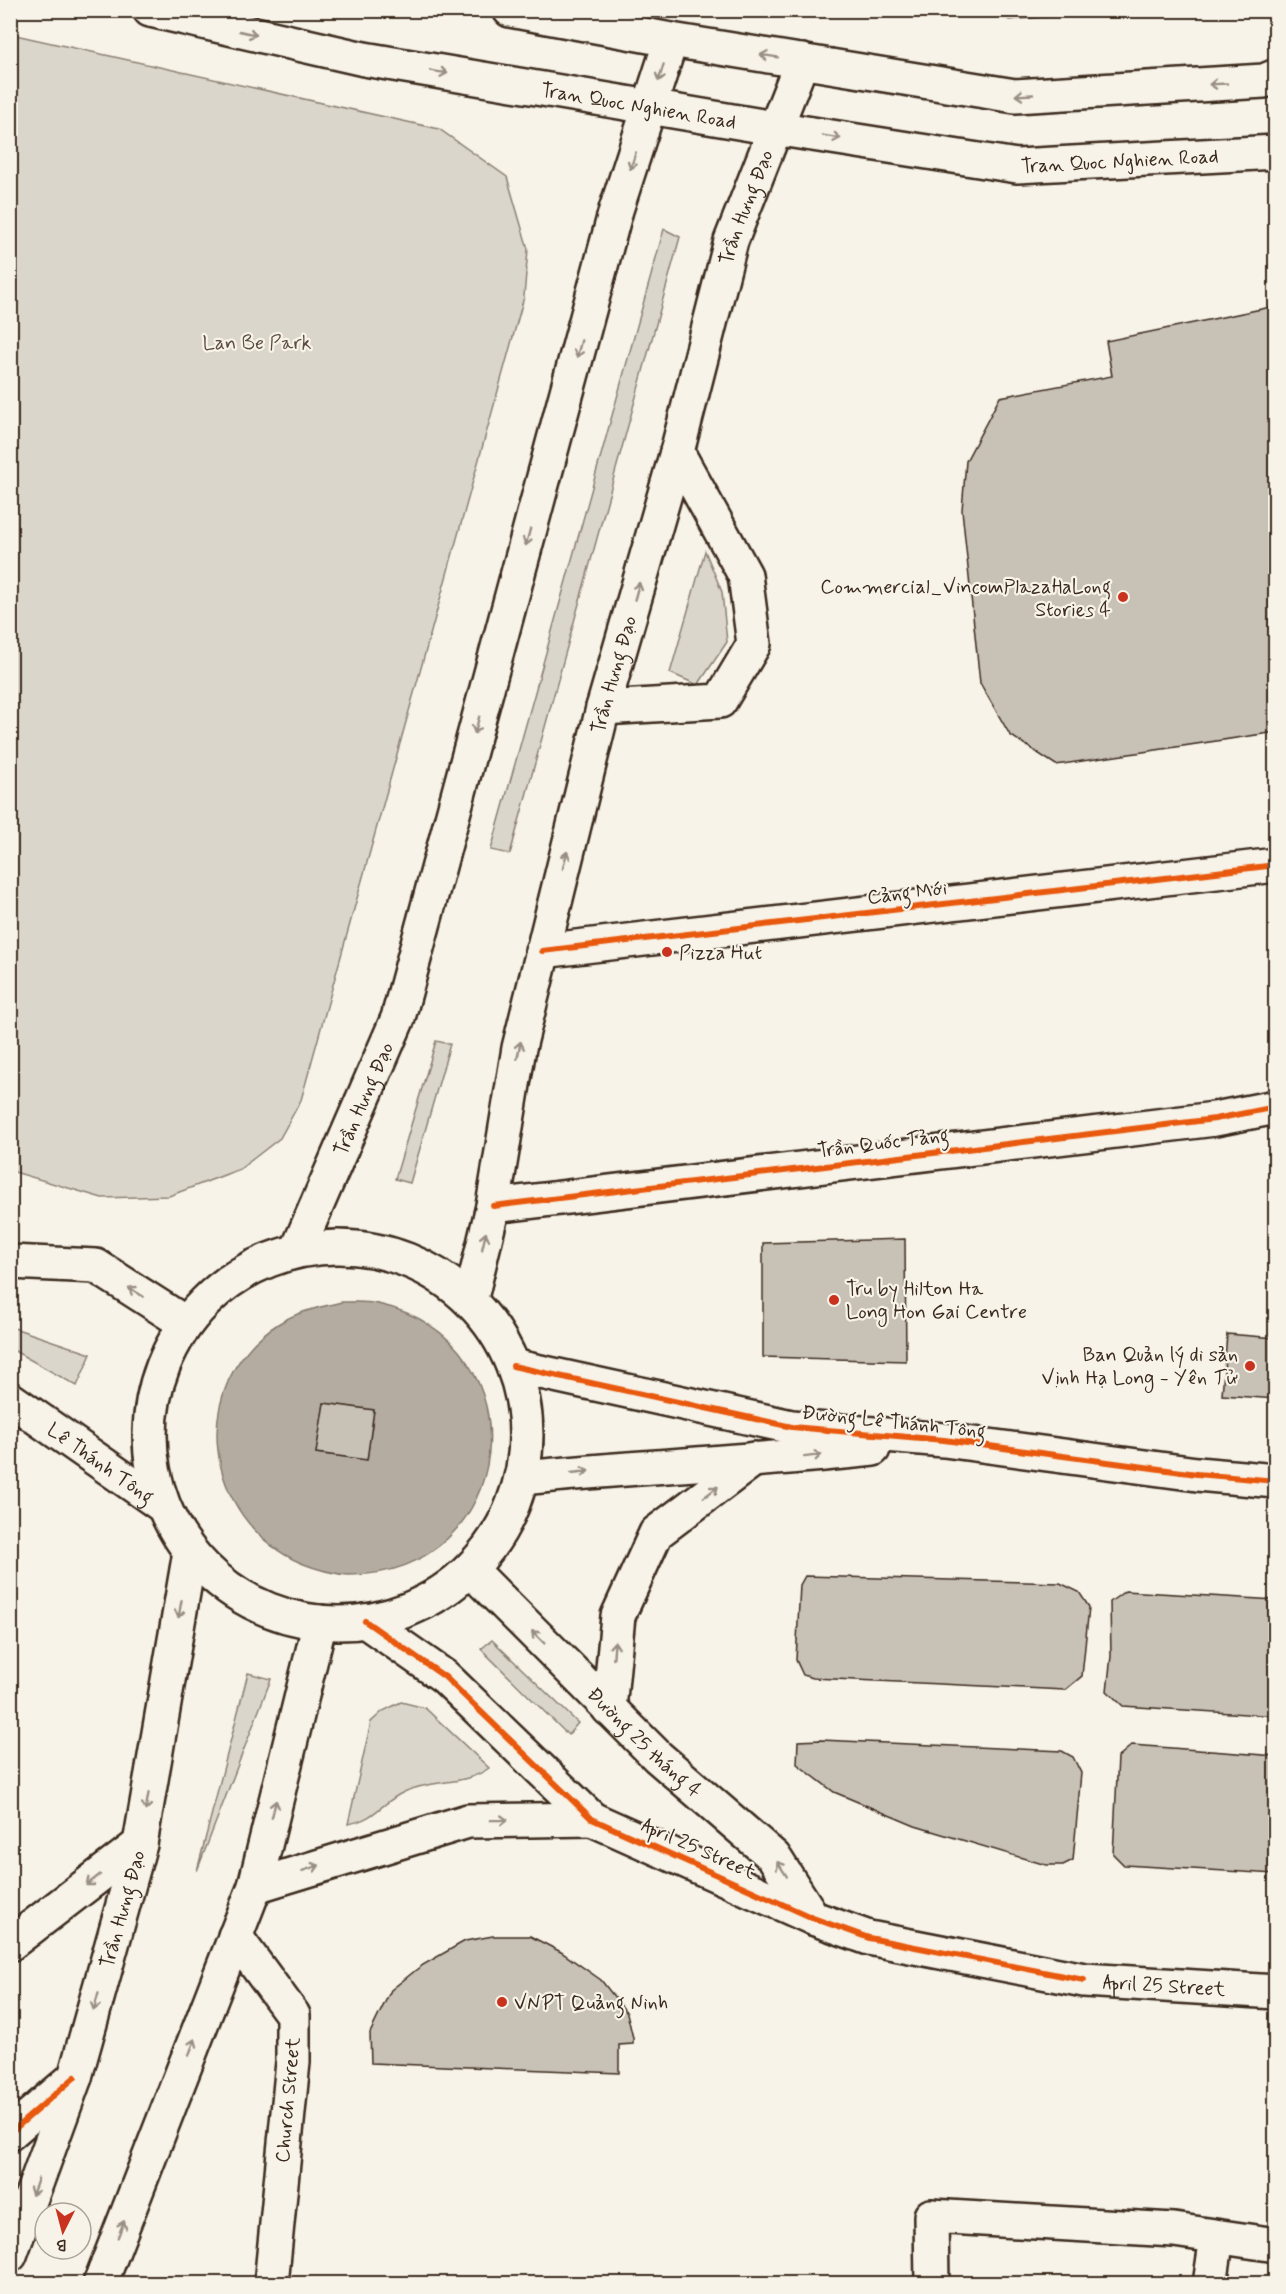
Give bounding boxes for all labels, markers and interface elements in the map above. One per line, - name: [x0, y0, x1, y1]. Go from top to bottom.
- one-way arrow: [238, 28, 257, 39]
- one-way arrow: [760, 50, 779, 61]
- one-way arrow: [655, 63, 666, 82]
- one-way arrow: [429, 66, 448, 77]
- street label: Tran Quoc Nghien Road: [539, 77, 738, 136]
- one-way arrow: [1209, 78, 1229, 89]
- one-way arrow: [1014, 90, 1034, 101]
- one-way arrow: [821, 132, 841, 143]
- street label: Tran Quoc Nghien Road: [1020, 143, 1219, 181]
- street label: Trần Hưng Đạo: [713, 146, 781, 268]
- one-way arrow: [626, 151, 637, 170]
- park label: Lan Be Park: [202, 330, 312, 357]
- one-way arrow: [573, 339, 584, 358]
- one-way arrow: [522, 527, 533, 546]
- place label: Commercial_VincomPlazaHaLong Stories 4: [820, 574, 1111, 624]
- one-way arrow: [632, 581, 643, 600]
- marker: Commercial_VincomPlazaHaLong Stories 4: [1116, 590, 1130, 604]
- street label: Trần Hưng Đạo: [585, 613, 644, 736]
- one-way arrow: [471, 715, 483, 734]
- one-way arrow: [559, 851, 571, 870]
- street label: Cảng Mới: [866, 875, 949, 914]
- place label: Pizza Hut: [679, 940, 762, 967]
- marker: Pizza Hut: [660, 945, 674, 959]
- street label: Trần Hưng Đạo: [328, 1038, 401, 1160]
- one-way arrow: [514, 1040, 525, 1060]
- street label: Trần Quốc Tảng: [816, 1122, 951, 1167]
- one-way arrow: [479, 1232, 491, 1251]
- place label: Tru by Hilton Ha Long Hon Gai Centre: [846, 1276, 1027, 1327]
- one-way arrow: [128, 1285, 145, 1297]
- marker: Tru by Hilton Ha Long Hon Gai Centre: [827, 1293, 841, 1307]
- place label: Ban Quản lý di sản Vịnh Hạ Long - Yên Tử: [1041, 1342, 1238, 1393]
- marker: Ban Quản lý di sản Vịnh Hạ Long - Yên Tử: [1243, 1359, 1257, 1373]
- street label: Đường Lê Thánh Tông: [800, 1399, 987, 1448]
- street label: Lê Thánh Tông: [41, 1417, 159, 1512]
- one-way arrow: [802, 1450, 822, 1461]
- one-way arrow: [569, 1466, 589, 1477]
- one-way arrow: [703, 1485, 719, 1498]
- one-way arrow: [174, 1599, 185, 1619]
- one-way arrow: [531, 1630, 546, 1645]
- one-way arrow: [609, 1641, 620, 1661]
- street label: Đường 25 tháng 4: [581, 1682, 708, 1804]
- one-way arrow: [141, 1791, 152, 1811]
- one-way arrow: [269, 1800, 281, 1819]
- street label: April 25 Street: [636, 1812, 760, 1888]
- one-way arrow: [488, 1815, 508, 1826]
- street label: Trần Hưng Đạo: [94, 1847, 153, 1971]
- one-way arrow: [775, 1860, 788, 1877]
- one-way arrow: [301, 1862, 320, 1873]
- one-way arrow: [86, 1874, 102, 1886]
- street label: April 25 Street: [1102, 1969, 1226, 2004]
- place label: VNPT Quảng Ninh: [514, 1990, 668, 2019]
- one-way arrow: [89, 1992, 101, 2011]
- marker: VNPT Quảng Ninh: [495, 1995, 509, 2009]
- street label: Church Street: [270, 2036, 307, 2164]
- one-way arrow: [187, 2038, 198, 2057]
- one-way arrow: [29, 2177, 40, 2196]
- north arrow: [33, 2201, 93, 2261]
- one-way arrow: [116, 2220, 127, 2239]
- text: B: [55, 2233, 68, 2255]

